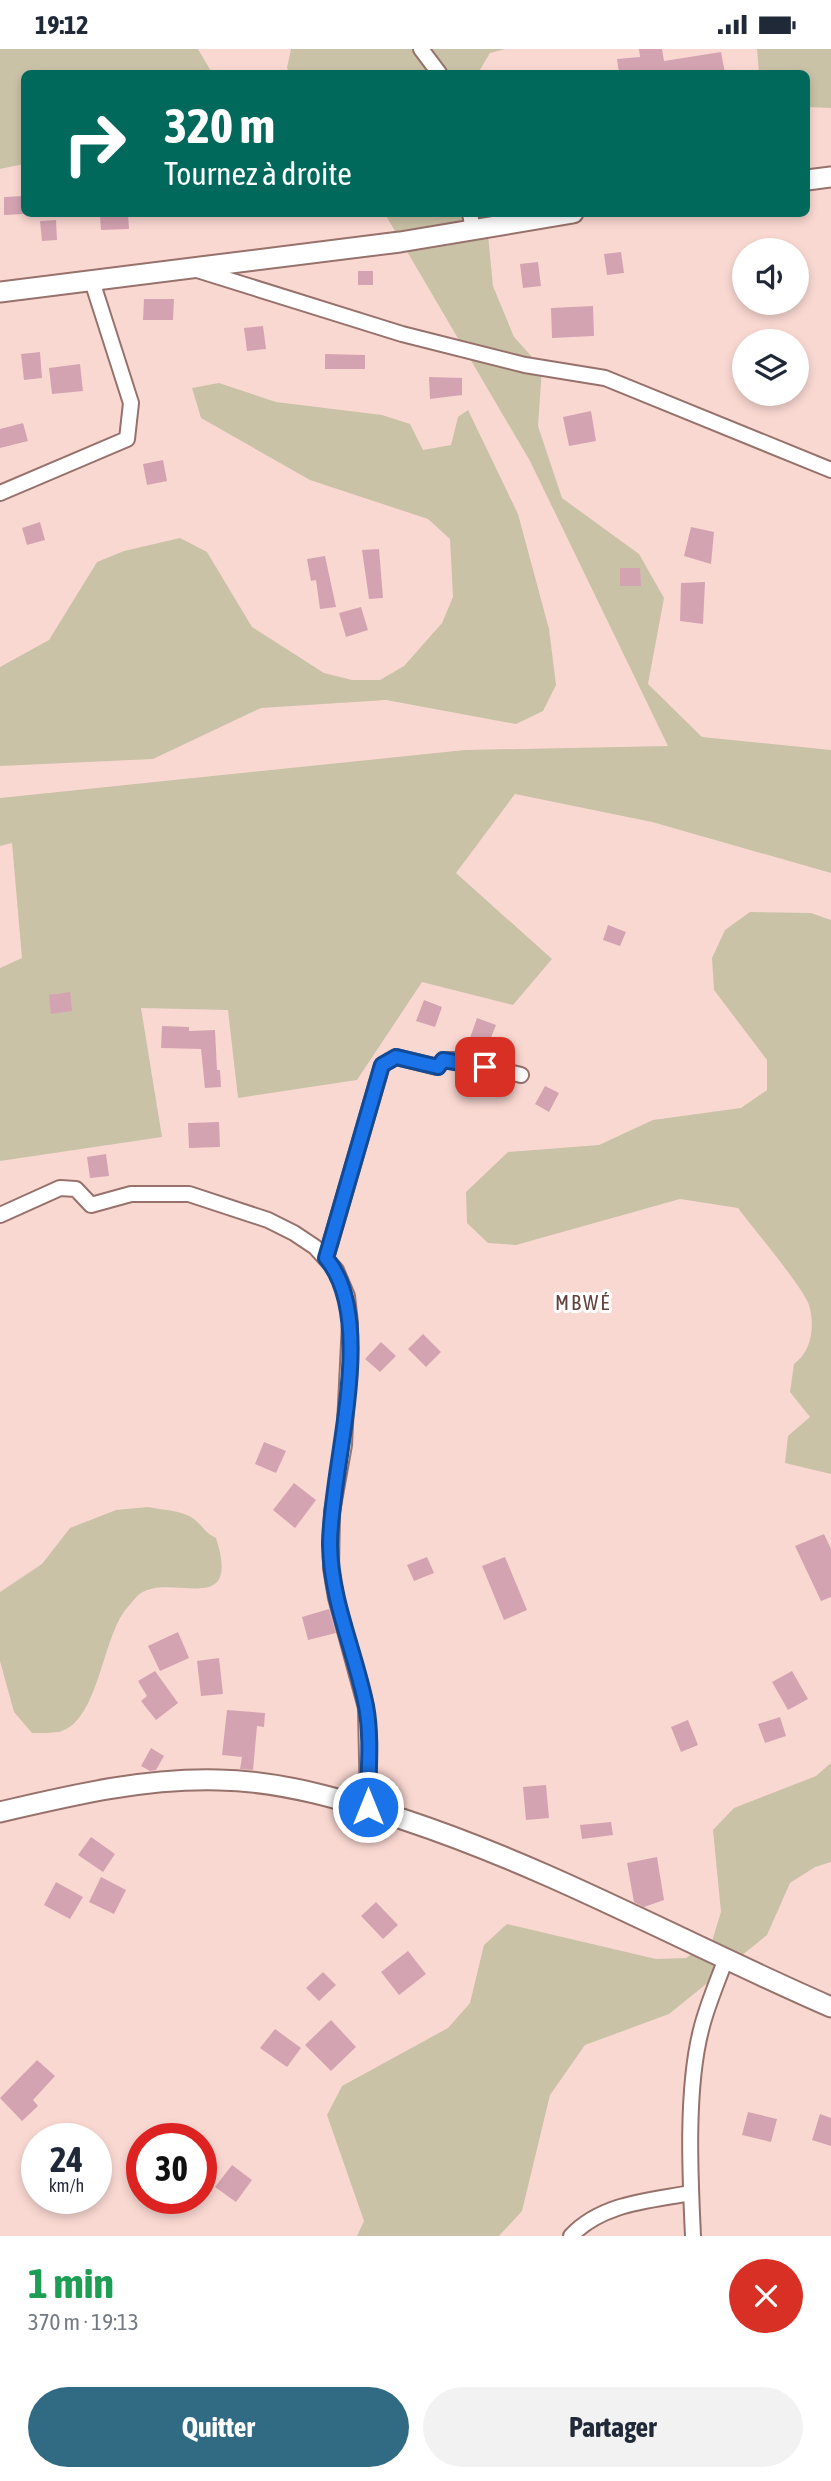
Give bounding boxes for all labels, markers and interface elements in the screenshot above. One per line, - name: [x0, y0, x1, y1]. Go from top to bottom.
- text: 19:12: [35, 10, 89, 40]
- text: 320 m: [164, 97, 275, 153]
- icon: right: [49, 98, 140, 189]
- text: Tournez à droite: [164, 155, 352, 192]
- map controls: [732, 238, 809, 406]
- button: sound: [732, 238, 809, 315]
- button: layers: [732, 329, 809, 406]
- pin: [455, 1037, 515, 1097]
- icon: arrive: [466, 1048, 504, 1086]
- district label: MBWÉ: [555, 1290, 611, 1314]
- position arrow: [331, 1770, 405, 1844]
- speed limit sign: 30: [126, 2123, 217, 2214]
- text: 24: [50, 2139, 83, 2179]
- text: km/h: [49, 2175, 84, 2196]
- text: 1 min: [28, 2259, 114, 2307]
- button: close: [729, 2259, 803, 2333]
- text: 370 m · 19:13: [28, 2309, 139, 2335]
- button: Quitter: [28, 2387, 409, 2467]
- button: Partager: [423, 2387, 803, 2467]

